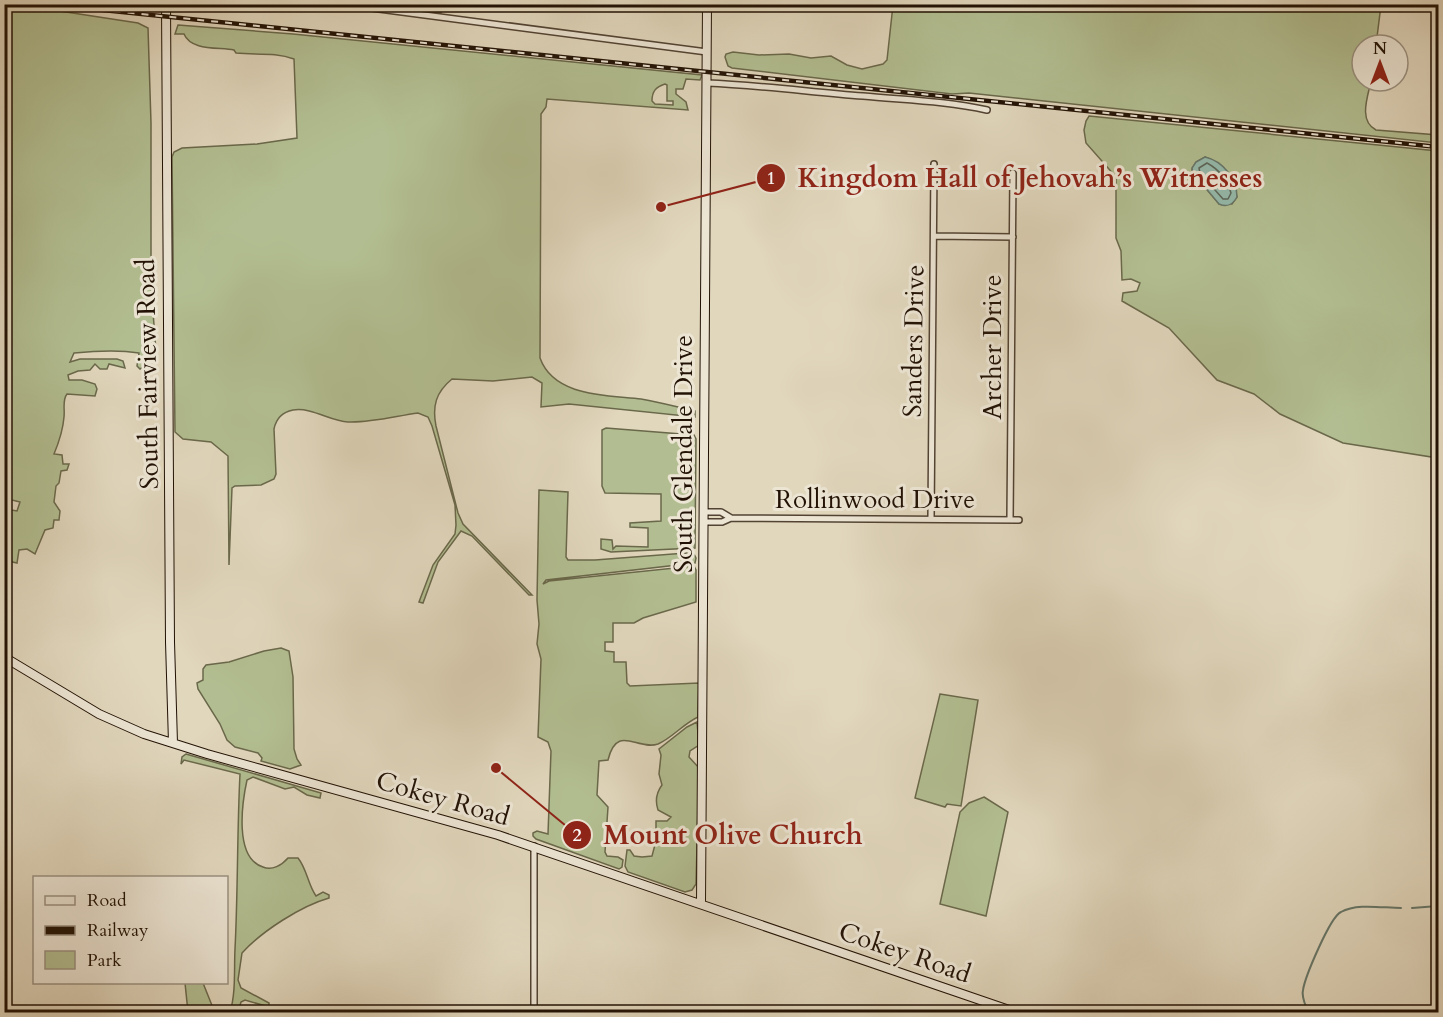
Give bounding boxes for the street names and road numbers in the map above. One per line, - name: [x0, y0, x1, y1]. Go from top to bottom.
- street label: South Fairview Road: [128, 258, 167, 490]
- street label: Sanders Drive: [895, 264, 932, 418]
- street label: Archer Drive: [975, 274, 1010, 420]
- street label: South Glendale Drive: [666, 335, 701, 573]
- street label: Rollinwood Drive: [775, 482, 975, 517]
- street label: Cokey Road: [372, 763, 514, 834]
- street label: Cokey Road: [834, 914, 976, 991]

